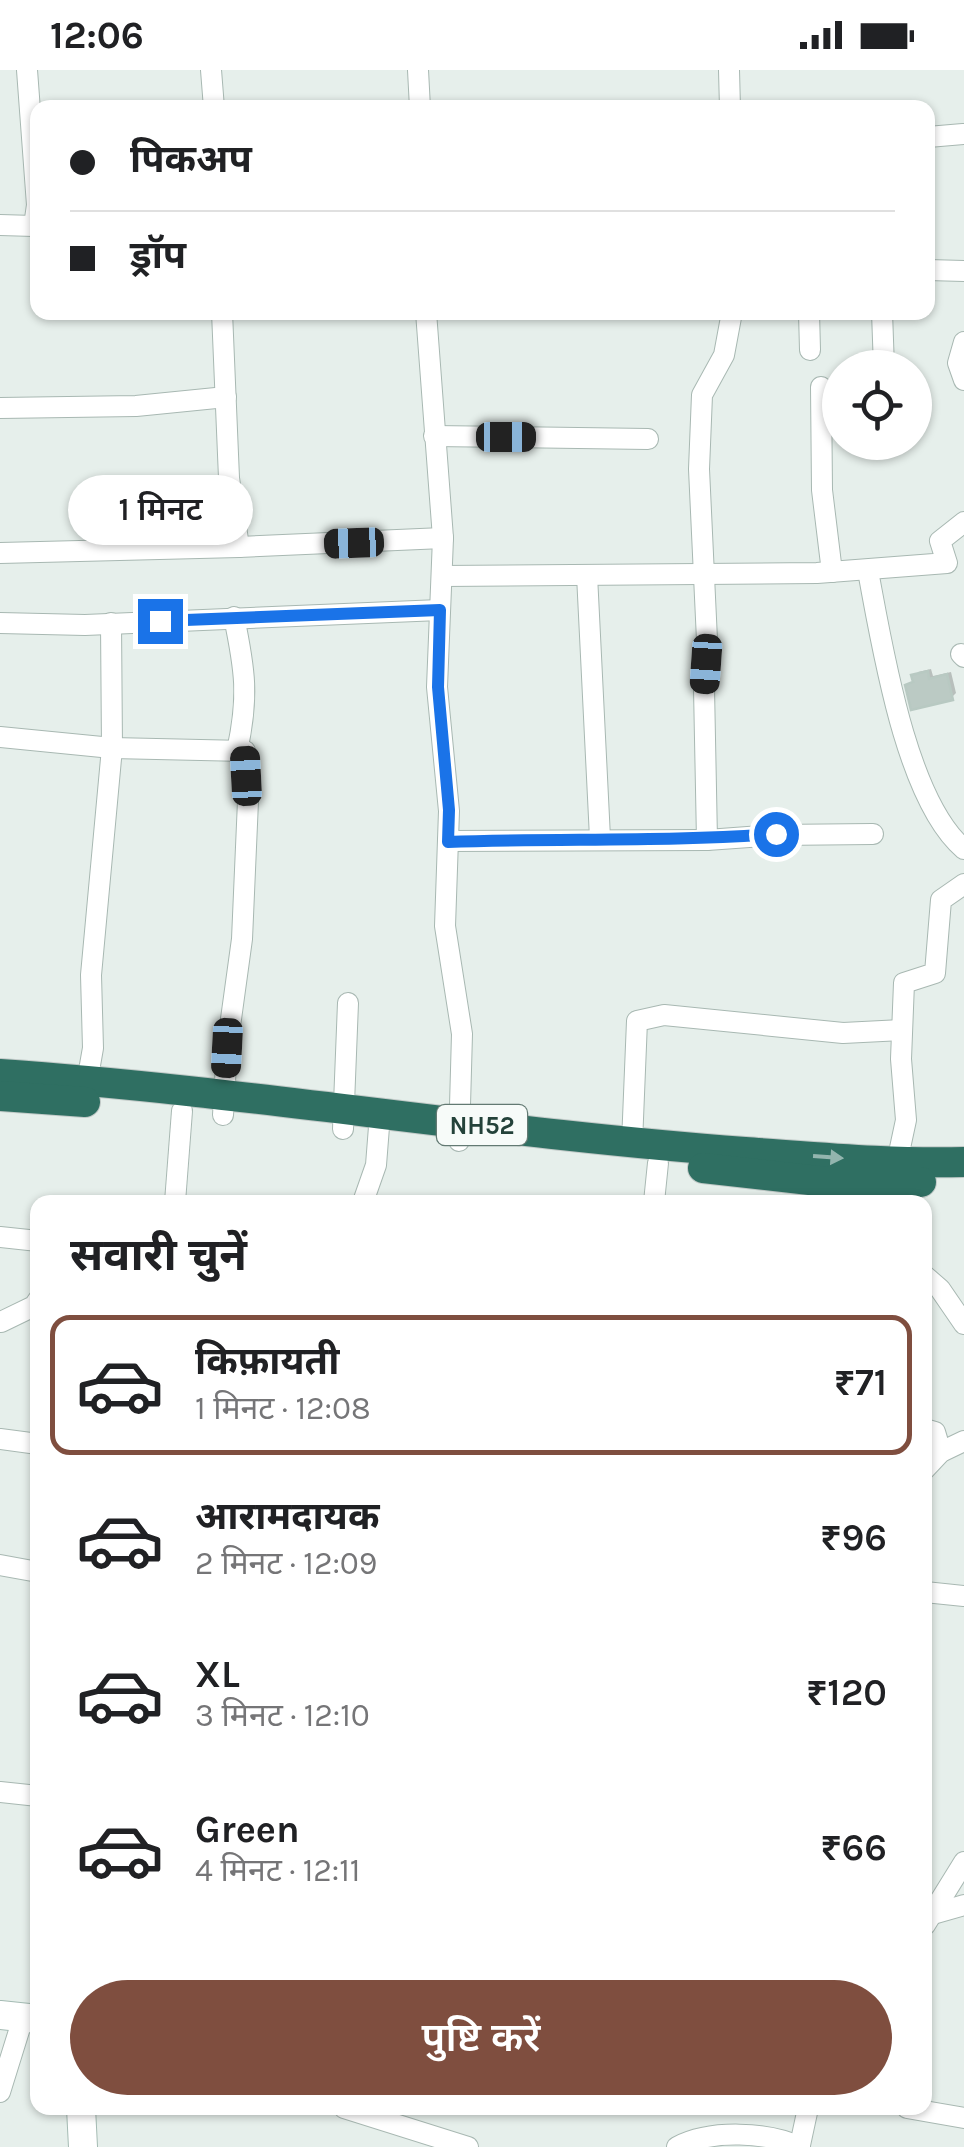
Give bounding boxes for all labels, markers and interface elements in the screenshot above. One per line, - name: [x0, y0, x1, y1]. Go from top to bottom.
- text: 12:06: [50, 13, 144, 58]
- text: पिकअप: [130, 137, 252, 182]
- text: ड्रॉप: [130, 233, 186, 278]
- map controls: [822, 350, 932, 460]
- button: locate: [822, 350, 932, 460]
- car: [476, 422, 536, 452]
- callout: 1 मिनट: [68, 476, 252, 546]
- text: 1 मिनट: [118, 491, 203, 528]
- car: [323, 527, 385, 559]
- route end: [138, 599, 183, 644]
- car: [689, 633, 723, 695]
- car: [229, 745, 263, 807]
- route start: [754, 812, 799, 857]
- car: [210, 1017, 244, 1079]
- road number: NH52: [437, 1105, 527, 1145]
- one-way arrow: [813, 1150, 845, 1166]
- text: सवारी चुनें: [70, 1229, 247, 1281]
- text: किफ़ायती: [195, 1339, 339, 1384]
- icon: car: [75, 1340, 165, 1430]
- text: ₹71: [834, 1360, 887, 1405]
- text: 1 मिनट · 12:08: [195, 1390, 371, 1427]
- text: आरामदायक: [195, 1494, 379, 1539]
- icon: car: [75, 1495, 165, 1585]
- text: ₹96: [820, 1515, 887, 1560]
- text: 2 मिनट · 12:09: [195, 1545, 377, 1582]
- icon: car: [75, 1650, 165, 1740]
- text: XL: [195, 1652, 240, 1697]
- text: ₹120: [806, 1670, 887, 1715]
- text: 3 मिनट · 12:10: [195, 1697, 370, 1734]
- icon: car: [75, 1805, 165, 1895]
- text: Green: [195, 1807, 300, 1852]
- text: ₹66: [820, 1825, 887, 1870]
- text: 4 मिनट · 12:11: [195, 1852, 360, 1889]
- button: पुष्टि करें: [70, 1980, 892, 2095]

